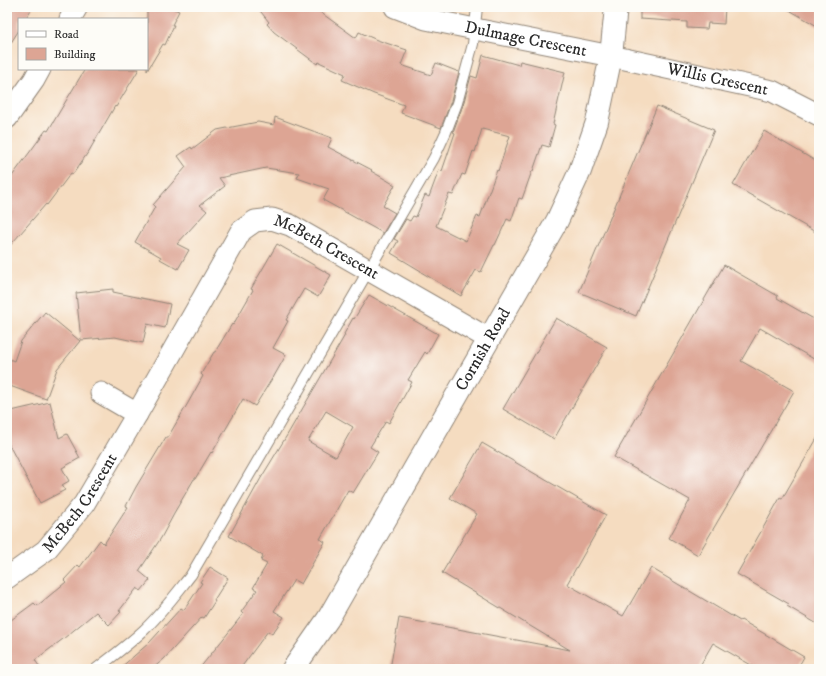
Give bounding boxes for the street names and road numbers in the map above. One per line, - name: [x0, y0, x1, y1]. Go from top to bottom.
- street label: Dulmage Crescent: [463, 16, 589, 62]
- street label: Willis Crescent: [664, 57, 771, 101]
- street label: McBeth Crescent: [271, 209, 383, 285]
- street label: Cornish Road: [450, 303, 516, 395]
- street label: McBeth Crescent: [37, 449, 123, 558]

